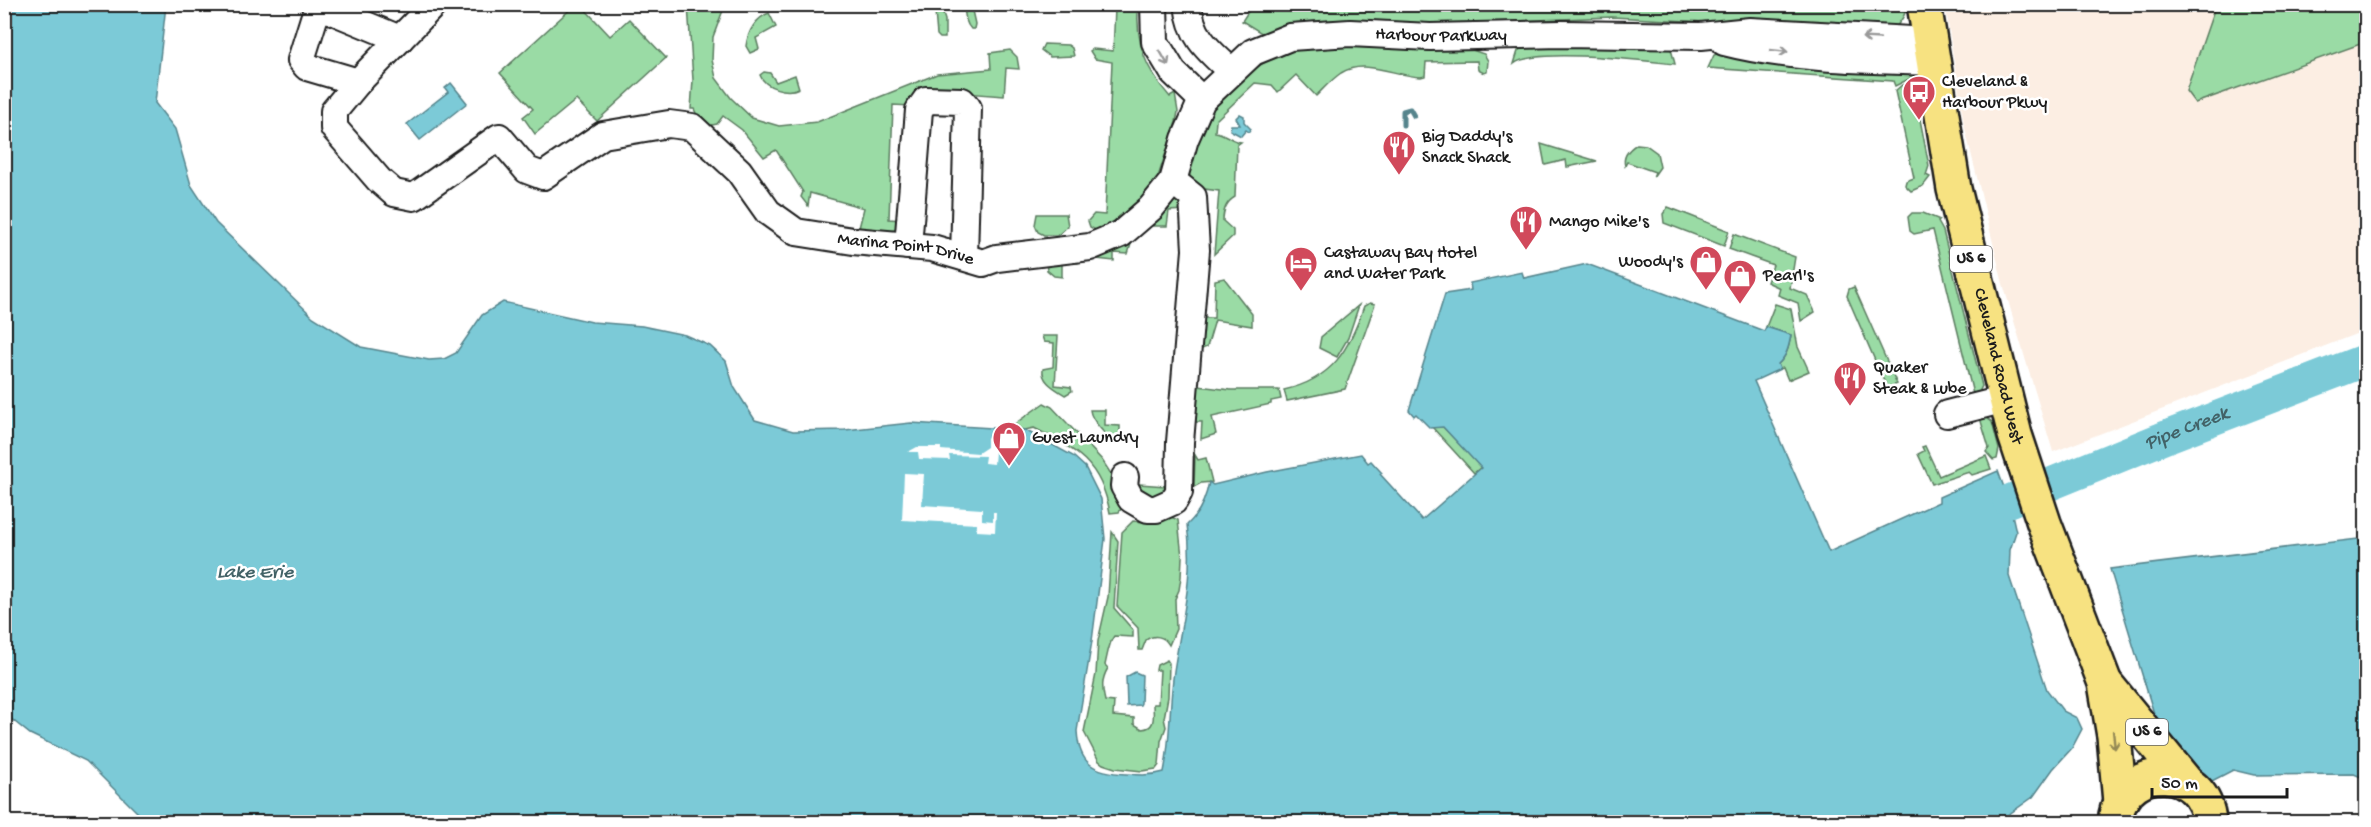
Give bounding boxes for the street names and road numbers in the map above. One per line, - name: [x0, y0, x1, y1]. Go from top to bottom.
- street label: Harbour Parkway: [1375, 24, 1507, 48]
- street label: Marina Point Drive: [836, 228, 977, 271]
- road number: US 6: [1950, 246, 1992, 272]
- street label: Cleveland Road West: [1969, 286, 2028, 448]
- road number: US 6: [2126, 719, 2168, 745]

